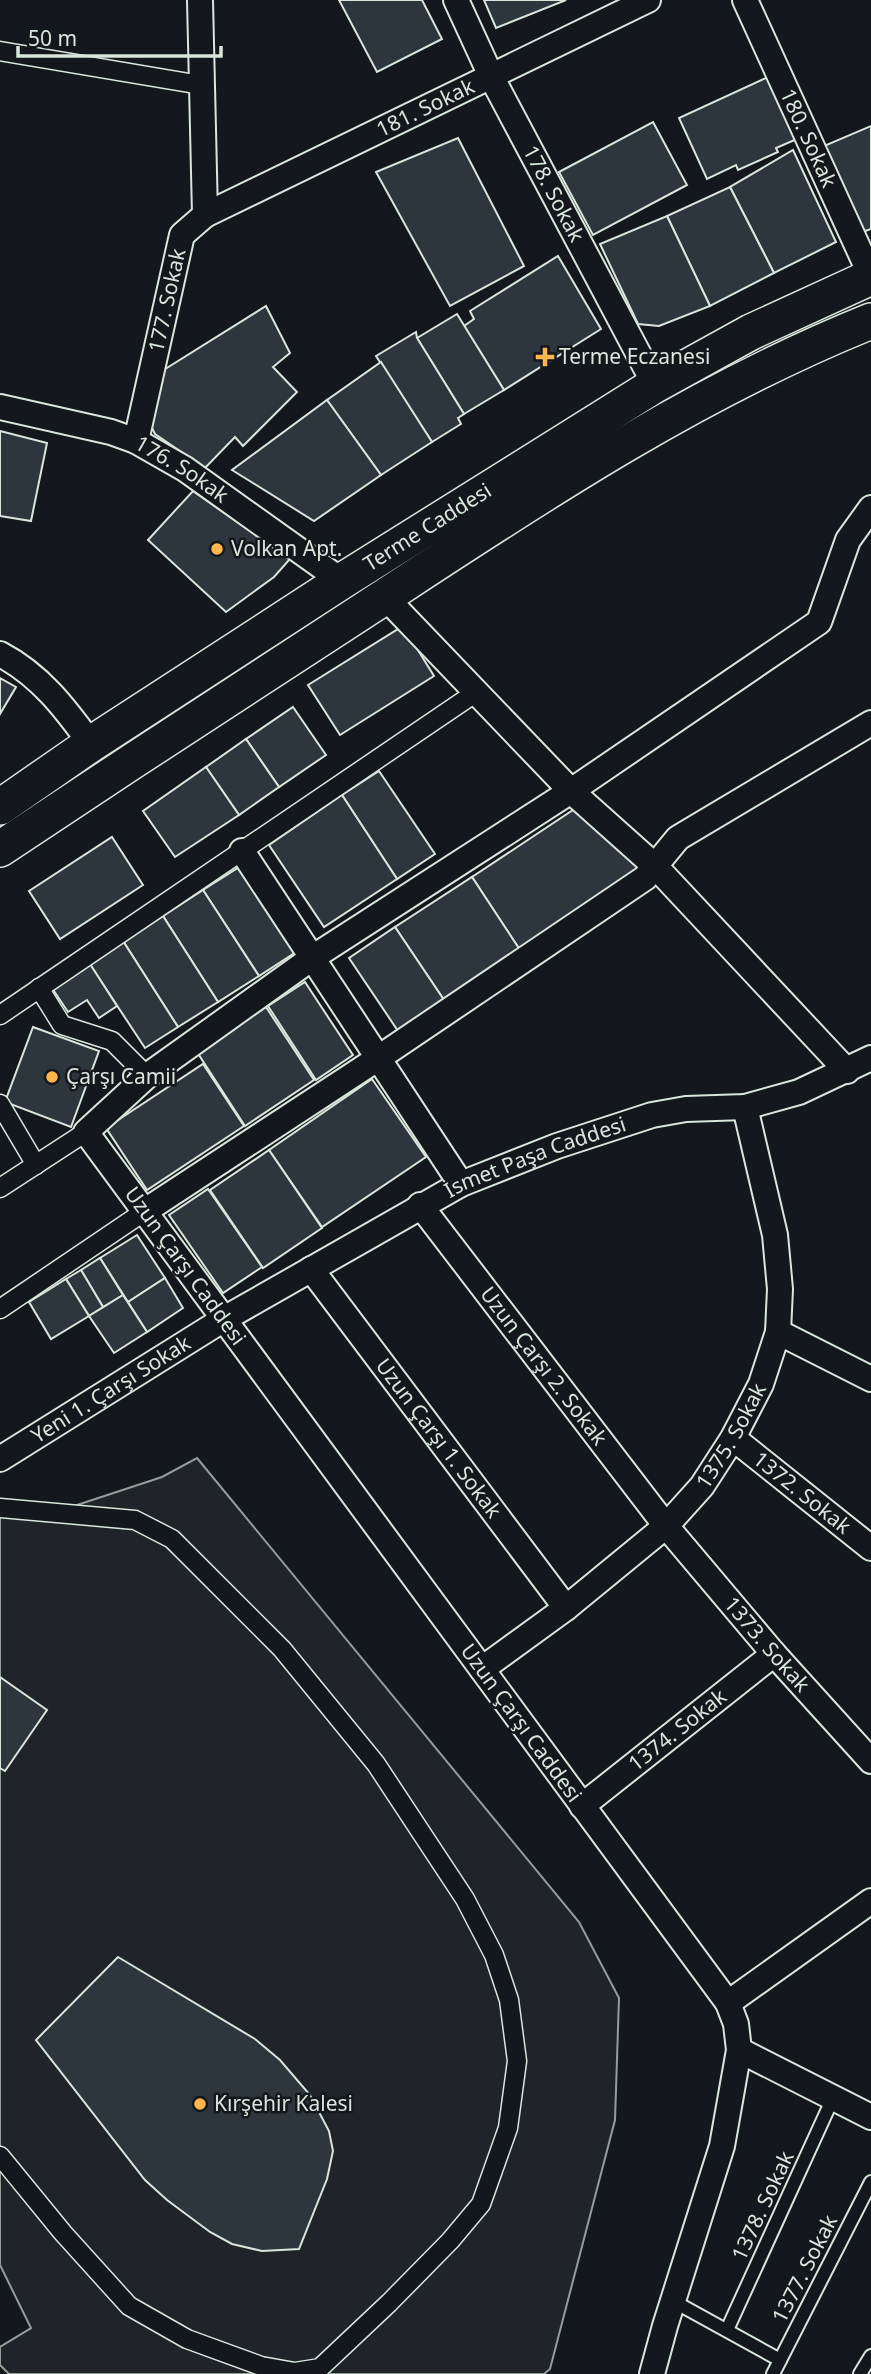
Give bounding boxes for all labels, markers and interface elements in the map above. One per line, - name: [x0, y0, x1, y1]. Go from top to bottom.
- scale bar: [18, 14, 220, 58]
- text: 50 m: [28, 24, 77, 52]
- street label: 181. Sokak: [371, 71, 479, 143]
- street label: 180. Sokak: [774, 84, 844, 192]
- street label: 178. Sokak: [517, 140, 592, 247]
- street label: 177. Sokak: [141, 245, 192, 355]
- place label: Terme Eczanesi: [559, 342, 710, 370]
- marker: Terme Eczanesi: [537, 349, 553, 365]
- street label: 176. Sokak: [130, 428, 235, 509]
- street label: Terme Caddesi: [358, 476, 496, 577]
- place label: Volkan Apt.: [231, 534, 342, 562]
- marker: Volkan Apt.: [209, 541, 225, 557]
- place label: Çarşı Camii: [66, 1062, 176, 1090]
- marker: Çarşı Camii: [44, 1069, 60, 1085]
- street label: İsmet Paşa Caddesi: [439, 1109, 629, 1204]
- street label: Uzun Çarşı Caddesi: [119, 1181, 253, 1350]
- street label: Uzun Çarşı 2. Sokak: [474, 1280, 615, 1451]
- street label: Yeni 1. Çarşı Sokak: [26, 1328, 196, 1449]
- street label: Uzun Çarşı 1. Sokak: [370, 1352, 509, 1524]
- street label: 1375. Sokak: [689, 1377, 772, 1494]
- street label: 1372. Sokak: [748, 1444, 858, 1540]
- street label: 1373. Sokak: [718, 1590, 817, 1698]
- street label: Uzun Çarşı Caddesi: [455, 1638, 589, 1807]
- street label: 1374. Sokak: [622, 1682, 732, 1777]
- place label: Kırşehir Kalesi: [214, 2089, 353, 2117]
- marker: Kırşehir Kalesi: [192, 2096, 208, 2112]
- street label: 1378. Sokak: [725, 2146, 800, 2265]
- street label: 1377. Sokak: [765, 2209, 844, 2327]

